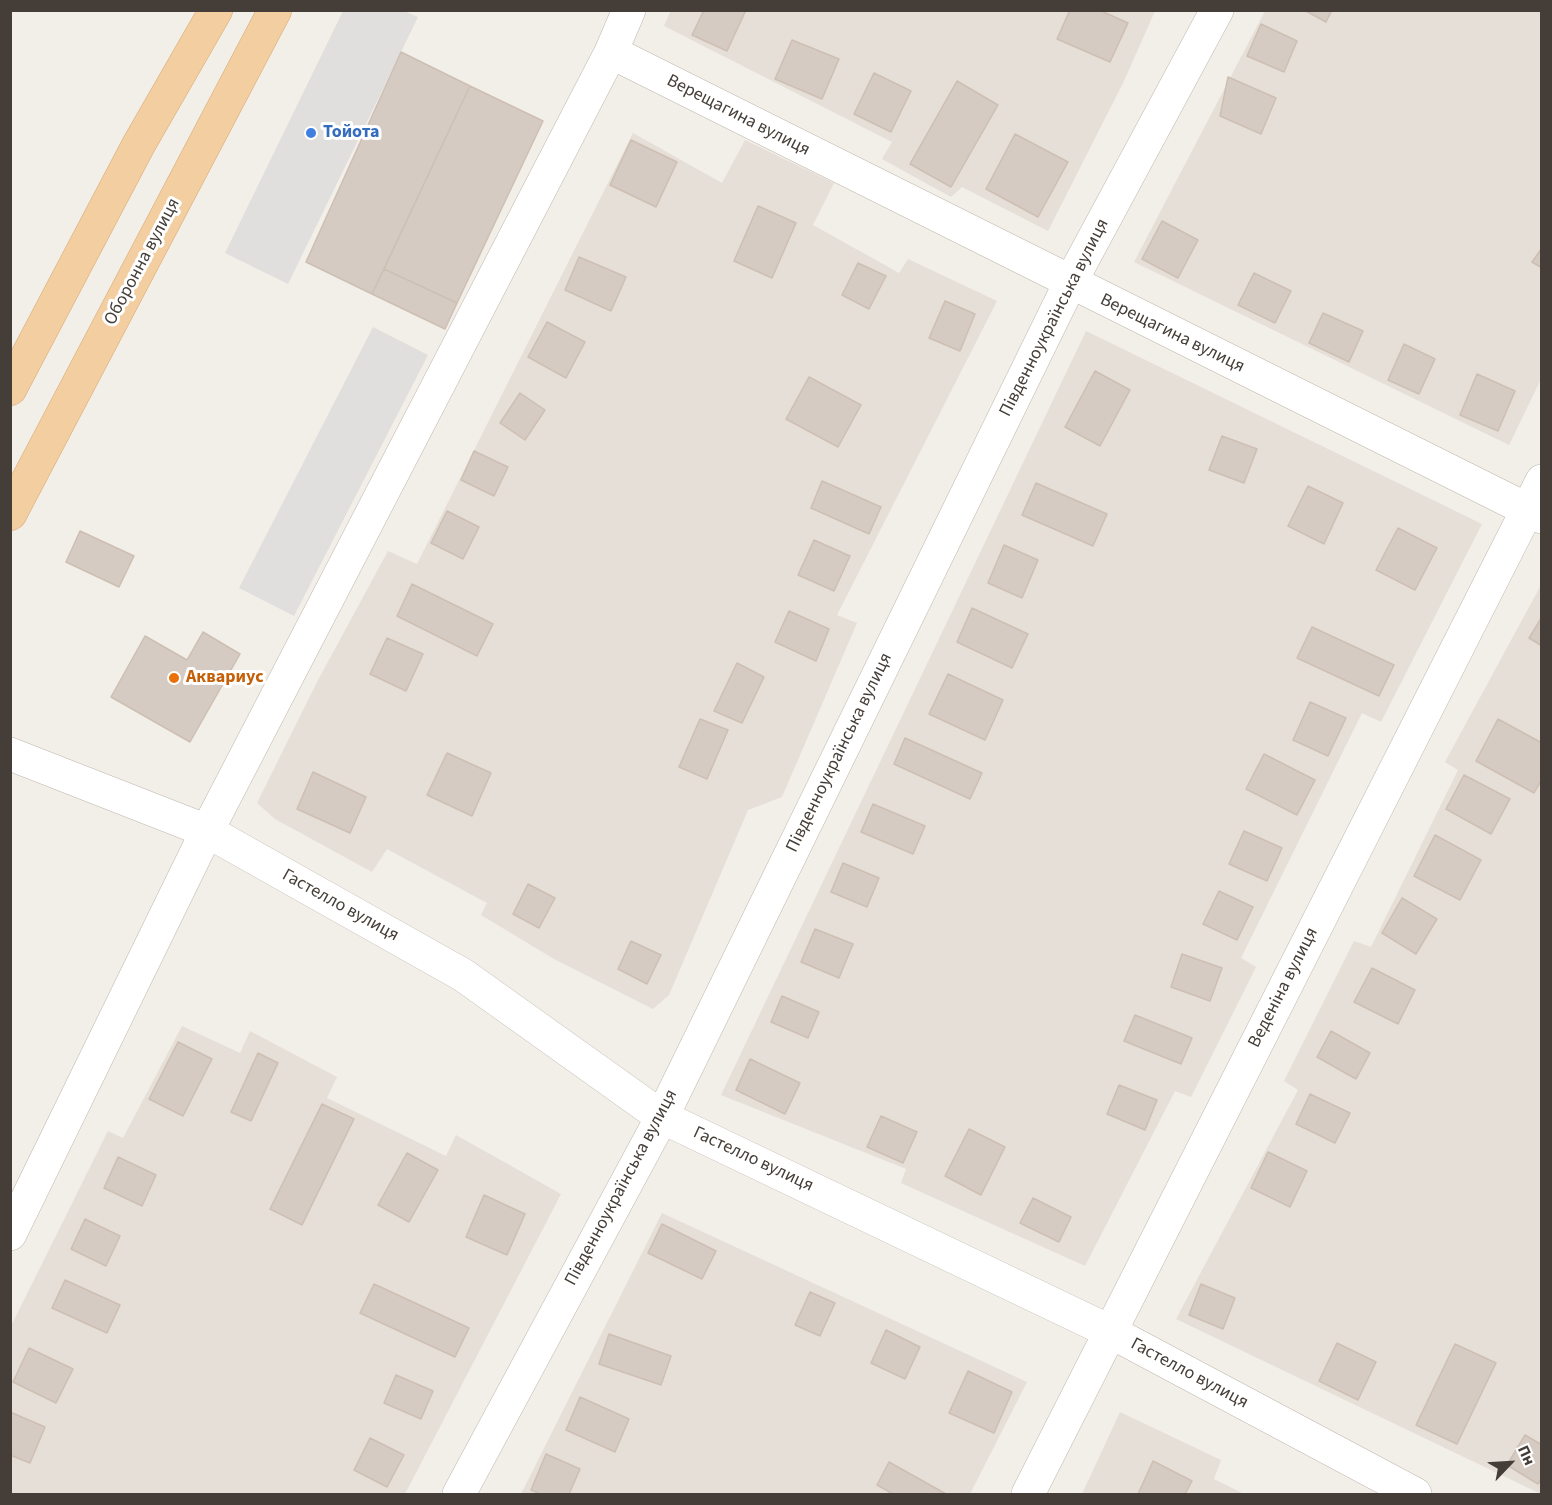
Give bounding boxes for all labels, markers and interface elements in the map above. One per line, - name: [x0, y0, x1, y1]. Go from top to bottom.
- street label: Верещагина вулиця: [663, 71, 813, 161]
- place label: Тойота: [323, 122, 380, 144]
- marker: Тойота: [304, 126, 318, 140]
- street label: Оборонна вулиця: [100, 195, 186, 329]
- street label: Південноукраїнська вулиця: [996, 215, 1114, 421]
- street label: Верещагина вулиця: [1096, 290, 1248, 378]
- street label: Південноукраїнська вулиця: [782, 650, 898, 856]
- place label: Аквариус: [186, 667, 264, 689]
- marker: Аквариус: [167, 671, 181, 685]
- street label: Гастелло вулиця: [278, 865, 402, 947]
- street label: Веденіна вулиця: [1244, 924, 1324, 1052]
- street label: Південноукраїнська вулиця: [561, 1086, 683, 1290]
- street label: Гастелло вулиця: [689, 1123, 817, 1197]
- street label: Гастелло вулиця: [1126, 1334, 1252, 1414]
- north arrow: [1480, 1433, 1540, 1493]
- text: Пн: [1512, 1442, 1540, 1469]

